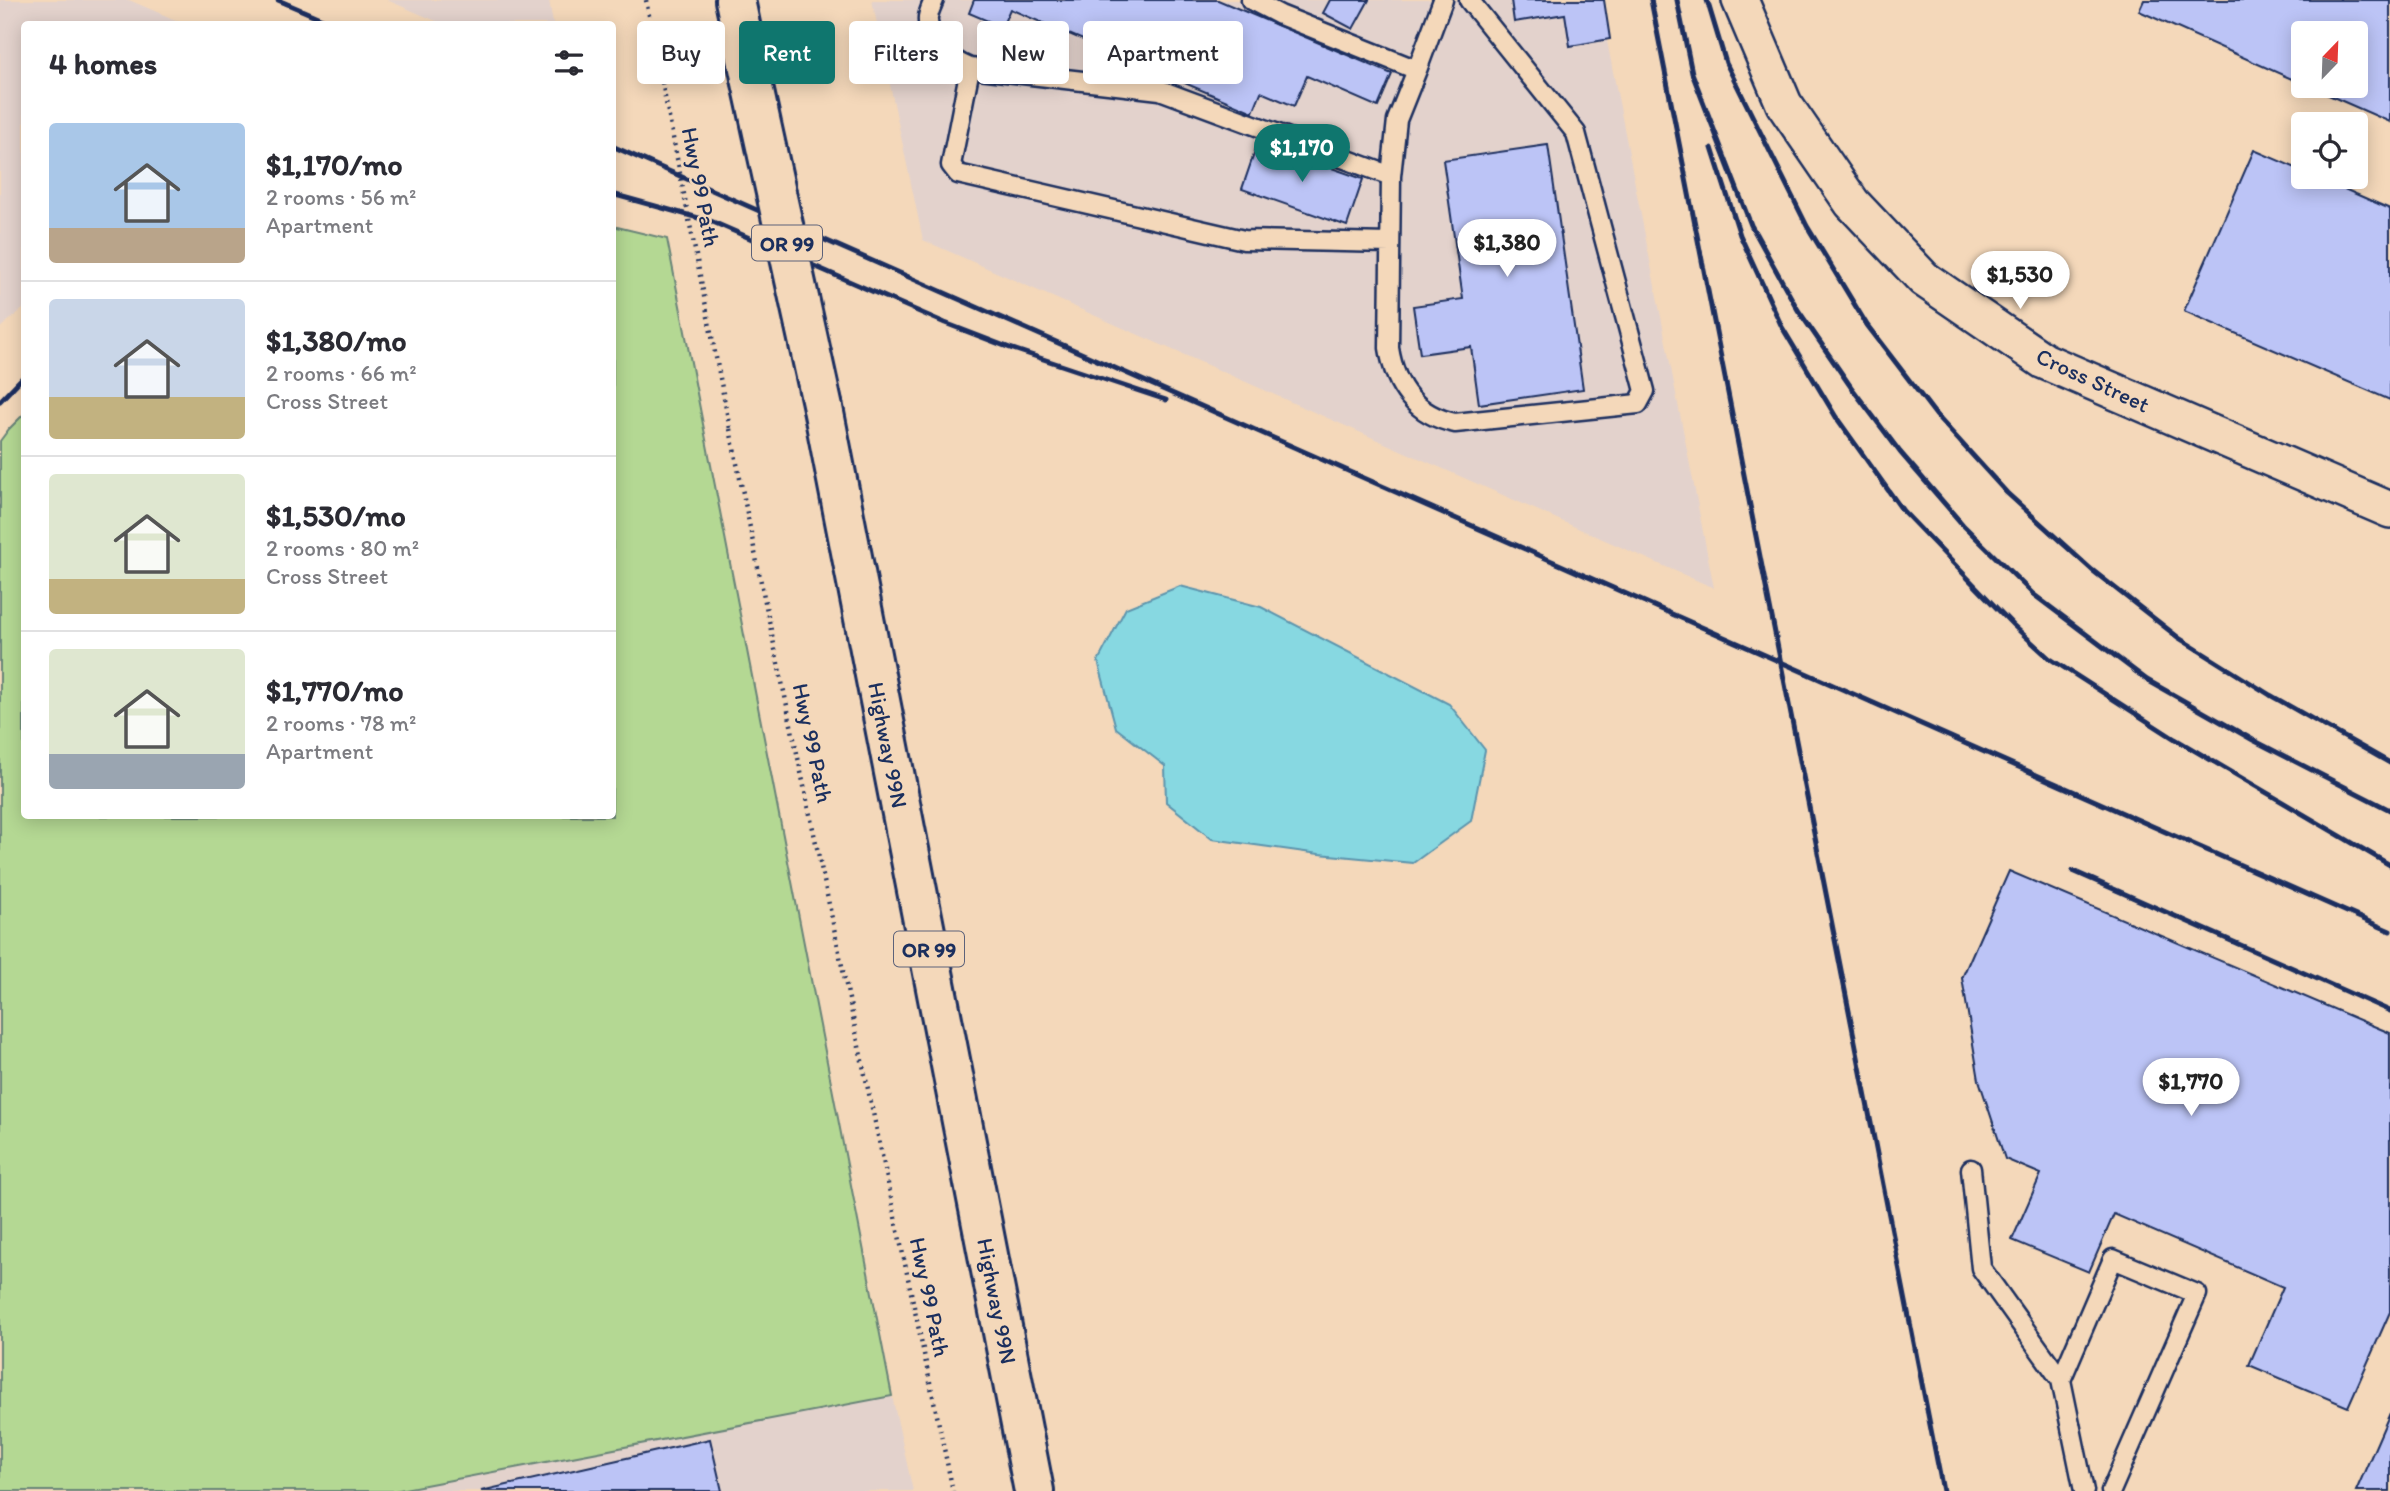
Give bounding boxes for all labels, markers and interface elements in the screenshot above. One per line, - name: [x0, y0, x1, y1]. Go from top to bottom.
- chip: Buy: [637, 21, 725, 84]
- chip: Rent: [739, 21, 835, 84]
- chip: Filters: [849, 21, 963, 84]
- chip: New: [977, 21, 1069, 84]
- chip: Apartment: [1083, 21, 1243, 84]
- north arrow: [2291, 21, 2368, 98]
- map controls: [2291, 21, 2368, 189]
- icon: filters: [550, 44, 588, 82]
- text: 4 homes: [49, 45, 157, 82]
- button: locate: [2291, 112, 2368, 189]
- pin: $1,170: [1245, 124, 1359, 184]
- street label: Hwy 99 Path: [676, 125, 726, 250]
- text: $1,170: [1270, 133, 1334, 161]
- text: $1,170/mo: [266, 146, 403, 183]
- icon: home: [105, 151, 189, 235]
- text: 2 rooms · 56 m²: [266, 183, 417, 211]
- text: Apartment: [266, 211, 373, 239]
- pin: $1,380: [1450, 219, 1564, 279]
- road number: OR 99: [752, 226, 822, 260]
- text: $1,380: [1473, 228, 1541, 256]
- pin: $1,530: [1963, 252, 2077, 311]
- text: $1,530: [1987, 260, 2053, 288]
- text: $1,380/mo: [266, 322, 407, 359]
- icon: home: [105, 327, 189, 411]
- street label: Cross Street: [2032, 342, 2155, 419]
- text: 2 rooms · 66 m²: [266, 359, 417, 387]
- text: Cross Street: [266, 387, 388, 415]
- text: $1,530/mo: [266, 497, 406, 534]
- icon: home: [105, 502, 189, 586]
- text: 2 rooms · 80 m²: [266, 534, 419, 562]
- text: Cross Street: [266, 562, 388, 590]
- text: $1,770/mo: [266, 672, 404, 709]
- icon: home: [105, 677, 189, 761]
- street label: Highway 99N: [862, 680, 914, 810]
- street label: Hwy 99 Path: [787, 681, 839, 806]
- text: 2 rooms · 78 m²: [266, 709, 416, 737]
- text: Apartment: [266, 737, 373, 765]
- road number: OR 99: [894, 932, 964, 967]
- pin: $1,770: [2134, 1058, 2248, 1118]
- text: $1,770: [2159, 1067, 2223, 1095]
- street label: Hwy 99 Path: [904, 1235, 956, 1360]
- street label: Highway 99N: [971, 1236, 1023, 1366]

